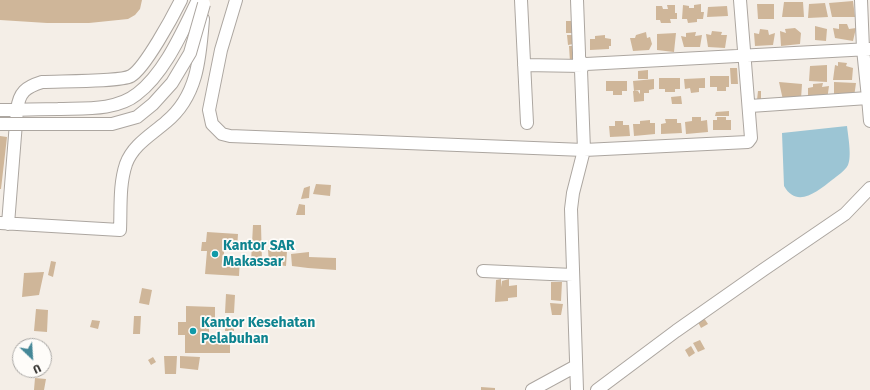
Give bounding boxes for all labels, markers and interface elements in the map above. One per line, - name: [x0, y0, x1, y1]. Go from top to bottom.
- place label: Kantor SAR Makassar: [223, 238, 295, 270]
- marker: Kantor SAR Makassar: [210, 249, 220, 259]
- place label: Kantor Kesehatan Pelabuhan: [201, 315, 315, 348]
- marker: Kantor Kesehatan Pelabuhan: [188, 326, 198, 336]
- north arrow: [12, 338, 52, 378]
- text: U: [31, 361, 43, 376]

